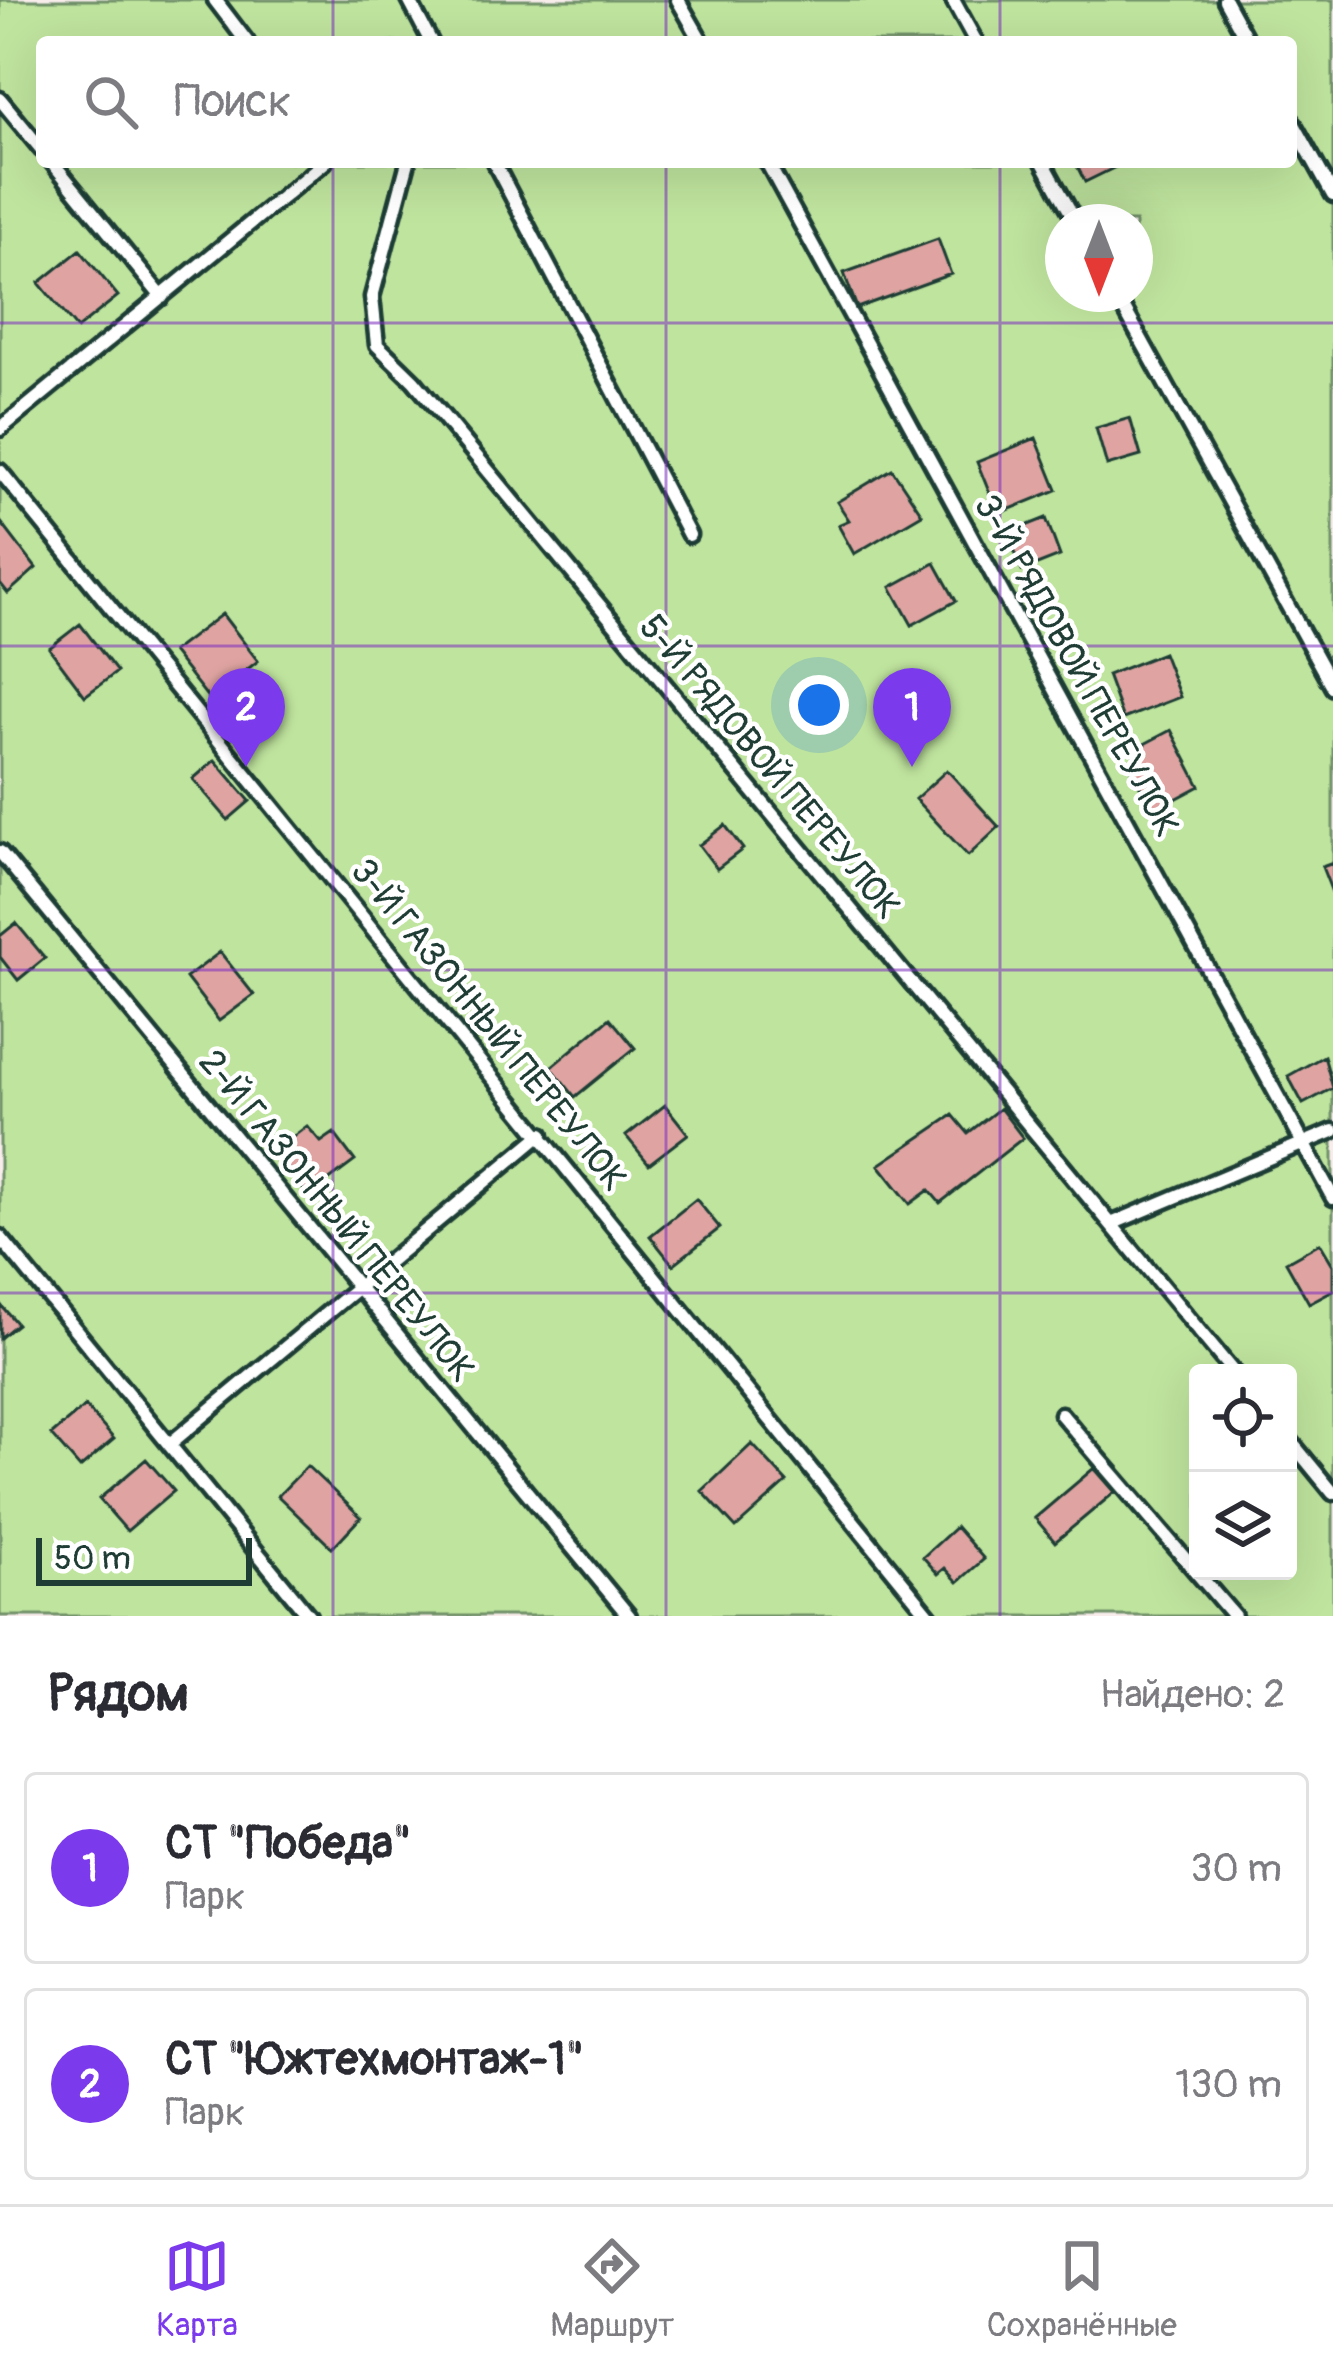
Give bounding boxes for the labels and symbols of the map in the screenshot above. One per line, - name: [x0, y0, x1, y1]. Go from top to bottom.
- north arrow: [1045, 204, 1153, 312]
- street label: 3-Й РЯДОВОЙ ПЕРЕУЛОК: [964, 487, 1190, 845]
- street label: 5-Й РЯДОВОЙ ПЕРЕУЛОК: [629, 605, 910, 928]
- pin: 2: [207, 668, 285, 767]
- pin: 1: [873, 668, 951, 767]
- your location: [789, 675, 849, 735]
- street label: 3-Й ГАЗОННЫЙ ПЕРЕУЛОК: [341, 850, 637, 1200]
- street label: 2-Й ГАЗОННЫЙ ПЕРЕУЛОК: [189, 1041, 485, 1391]
- scale bar: [36, 1532, 252, 1585]

